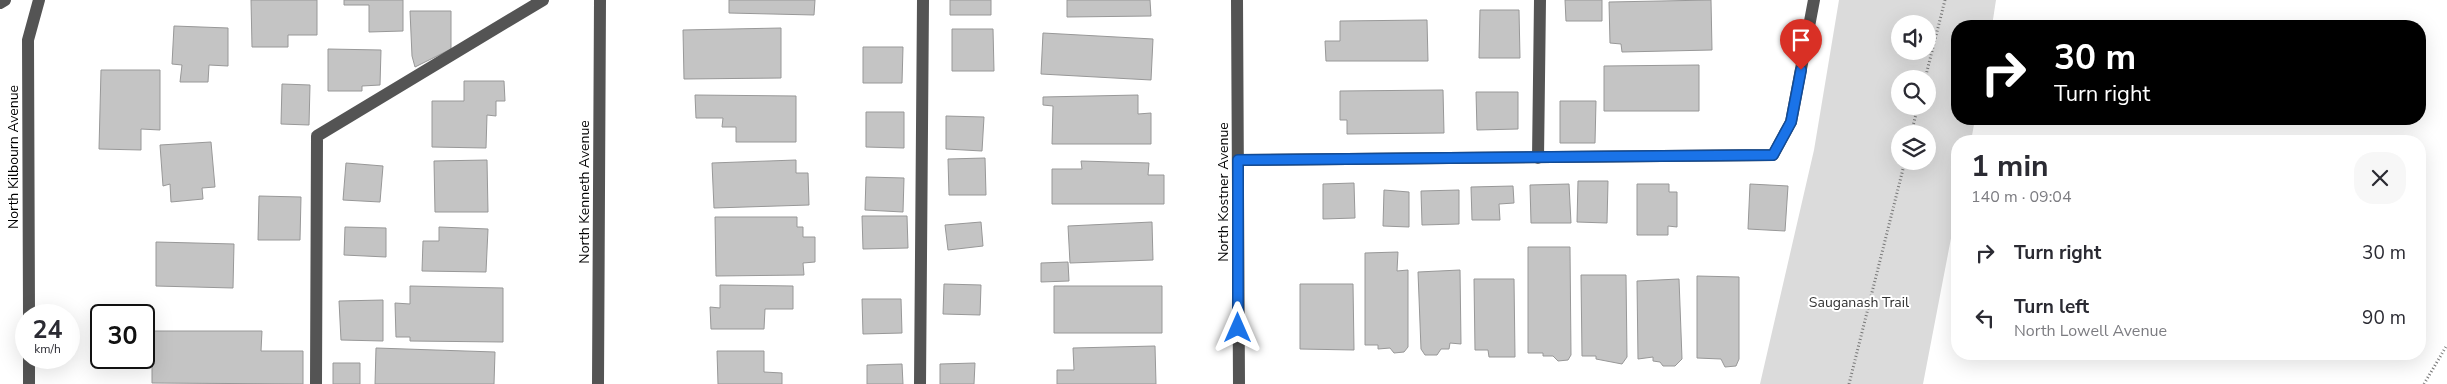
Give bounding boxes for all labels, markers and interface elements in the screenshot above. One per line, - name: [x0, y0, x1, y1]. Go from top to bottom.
- map controls: [1891, 15, 1936, 170]
- button: sound: [1891, 15, 1936, 60]
- pin: [1780, 19, 1822, 70]
- icon: arrive: [1787, 26, 1815, 54]
- text: 30 m: [2054, 34, 2136, 81]
- icon: right: [1971, 40, 2036, 105]
- button: search: [1891, 70, 1936, 115]
- text: Turn right: [2054, 79, 2150, 109]
- street label: North Kilbourn Avenue: [4, 85, 23, 229]
- street label: North Kenneth Avenue: [575, 120, 594, 264]
- street label: North Kostner Avenue: [1214, 122, 1233, 262]
- button: layers: [1891, 125, 1936, 170]
- text: 1 min: [1971, 146, 2049, 187]
- button: close: [2354, 152, 2406, 204]
- text: 140 m · 09:04: [1971, 186, 2072, 208]
- icon: right: [1971, 239, 1999, 267]
- text: Turn right: [2014, 240, 2101, 266]
- text: 30 m: [2362, 240, 2406, 266]
- park label: Sauganash Trail: [1809, 293, 1910, 312]
- text: Turn left: [2014, 294, 2089, 320]
- position arrow: [1211, 301, 1263, 353]
- speed limit sign: 30: [90, 304, 155, 369]
- icon: left: [1971, 304, 1999, 332]
- text: 90 m: [2362, 305, 2406, 331]
- text: 24: [32, 313, 63, 347]
- text: North Lowell Avenue: [2014, 320, 2167, 342]
- text: km/h: [34, 341, 61, 357]

